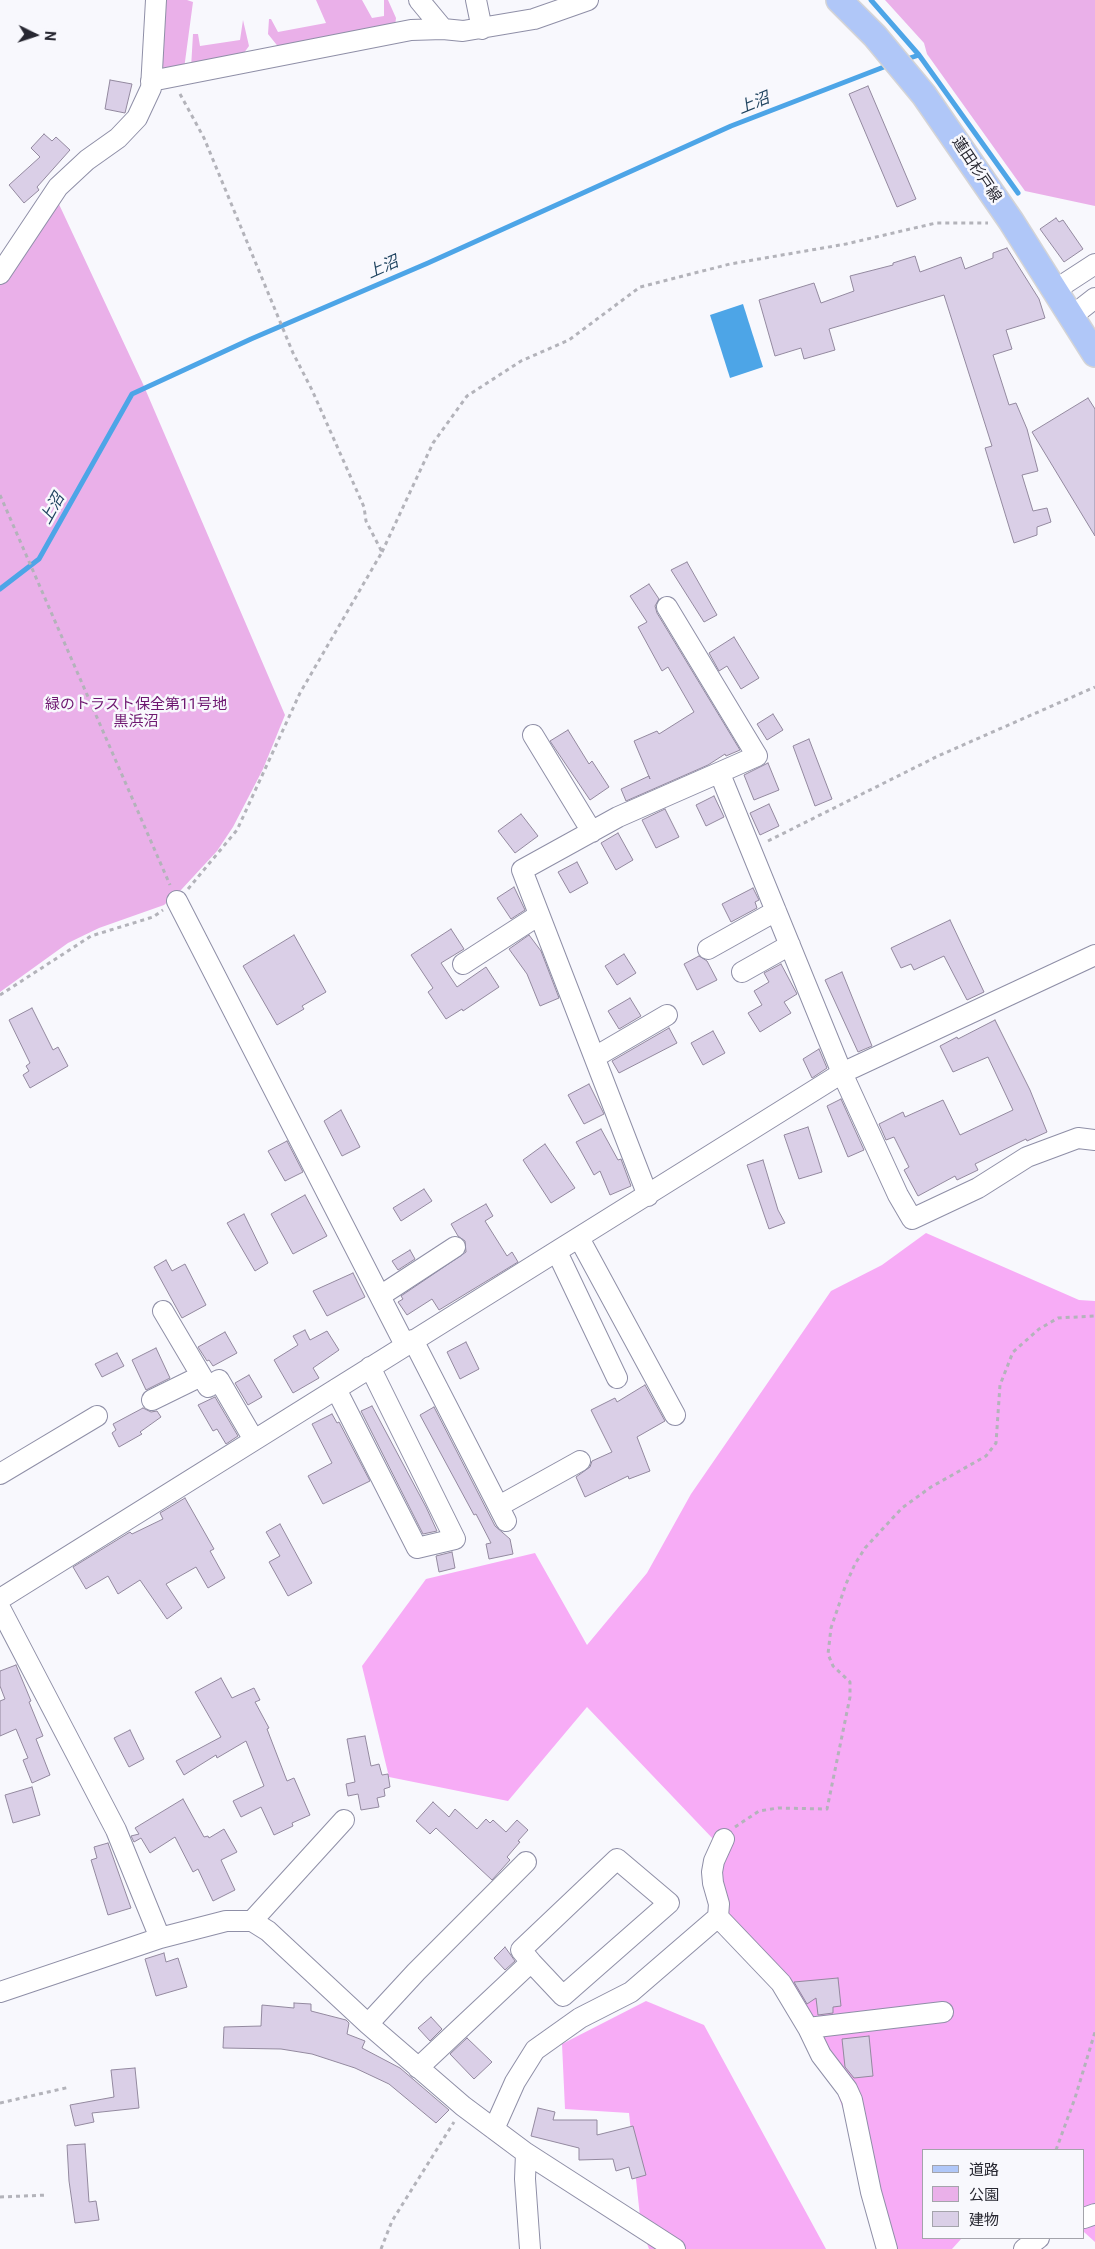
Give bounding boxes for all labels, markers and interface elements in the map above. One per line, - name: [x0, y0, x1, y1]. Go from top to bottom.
- north arrow: [10, 10, 60, 60]
- text: N: [42, 31, 58, 42]
- water label: 上沼: [736, 89, 772, 119]
- street label: 蓮田杉戸線: [948, 134, 1004, 206]
- water label: 上沼: [364, 253, 402, 283]
- water label: 上沼: [37, 490, 69, 528]
- park label: 緑のトラスト保全第11号地 黒浜沼: [45, 696, 227, 731]
- legend: [922, 2149, 1085, 2239]
- text: 道路: [969, 2161, 999, 2179]
- text: 公園: [969, 2186, 999, 2204]
- text: 建物: [969, 2211, 999, 2229]

